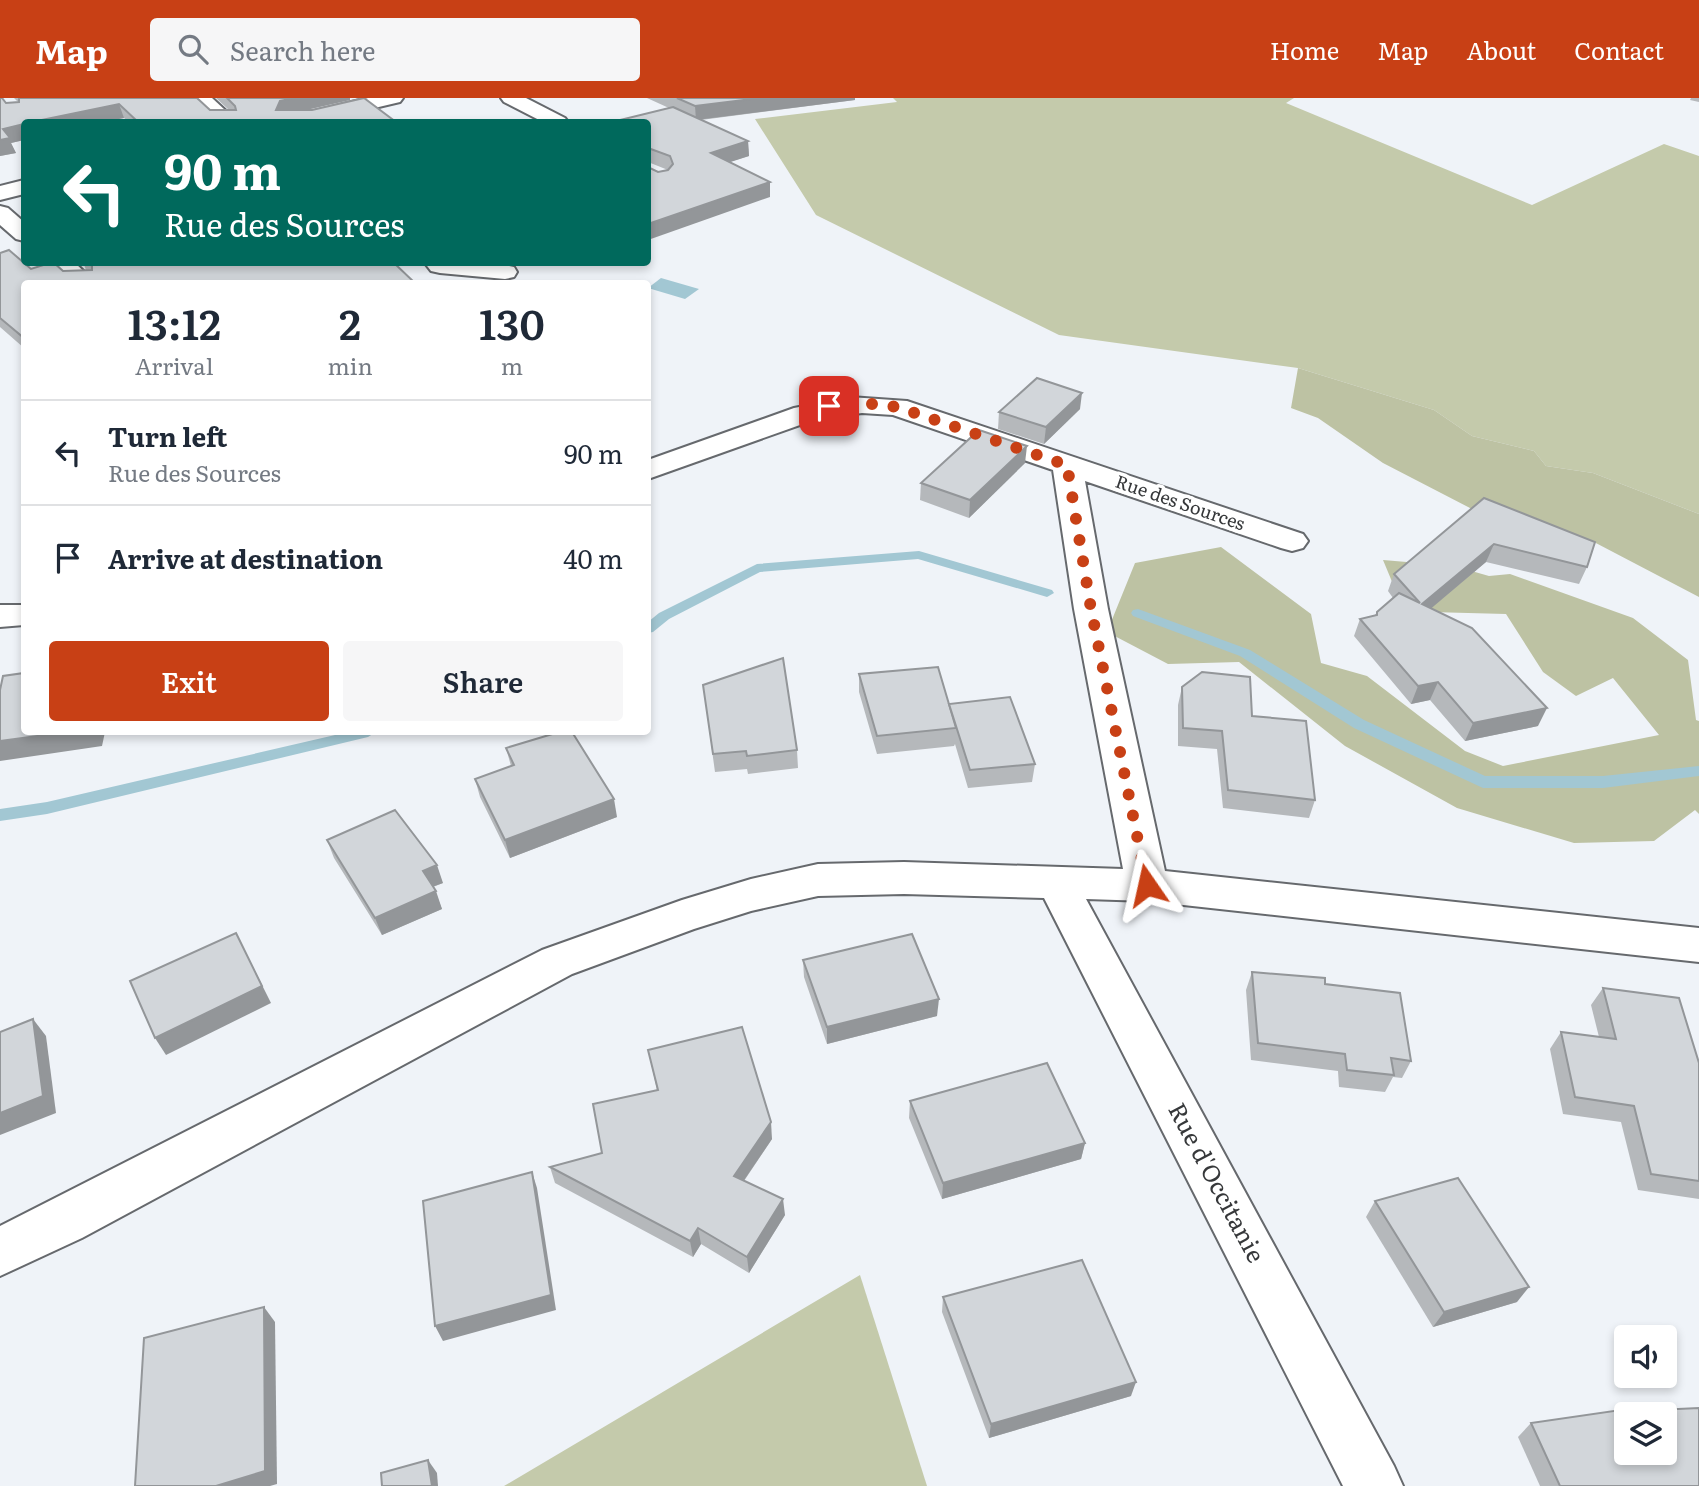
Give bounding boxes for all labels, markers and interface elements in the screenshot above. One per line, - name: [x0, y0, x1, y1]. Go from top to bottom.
- search box: [150, 18, 640, 81]
- text: Map: [35, 25, 108, 74]
- icon: search: [174, 30, 212, 68]
- text: Search here: [230, 30, 376, 69]
- text: Home: [1270, 32, 1339, 67]
- text: Map: [1377, 32, 1428, 67]
- text: About: [1466, 32, 1536, 67]
- text: Contact: [1574, 32, 1664, 67]
- text: 90 m: [164, 132, 281, 205]
- icon: left: [49, 147, 140, 238]
- text: Rue des Sources: [164, 199, 405, 247]
- text: 13:12: [127, 291, 221, 353]
- text: 2: [339, 291, 361, 353]
- text: 130: [479, 291, 545, 353]
- text: Arrival: [135, 348, 213, 382]
- text: min: [327, 348, 373, 382]
- text: m: [501, 348, 523, 382]
- pin: [799, 376, 859, 436]
- icon: arrive: [810, 387, 848, 425]
- text: Turn left: [108, 416, 227, 455]
- text: 90 m: [564, 433, 623, 472]
- icon: left: [49, 434, 87, 472]
- text: Rue des Sources: [108, 455, 281, 489]
- street label: Rue des Sources: [1112, 467, 1249, 536]
- text: Arrive at destination: [108, 538, 383, 577]
- text: 40 m: [563, 538, 623, 577]
- icon: arrive: [49, 539, 87, 577]
- button: Exit: [49, 641, 329, 721]
- button: Share: [343, 641, 623, 721]
- position arrow: [1110, 848, 1184, 922]
- street label: Rue d'Occitanie: [1161, 1096, 1275, 1268]
- map controls: [1614, 1325, 1677, 1465]
- button: sound: [1614, 1325, 1677, 1388]
- button: layers: [1614, 1402, 1677, 1465]

